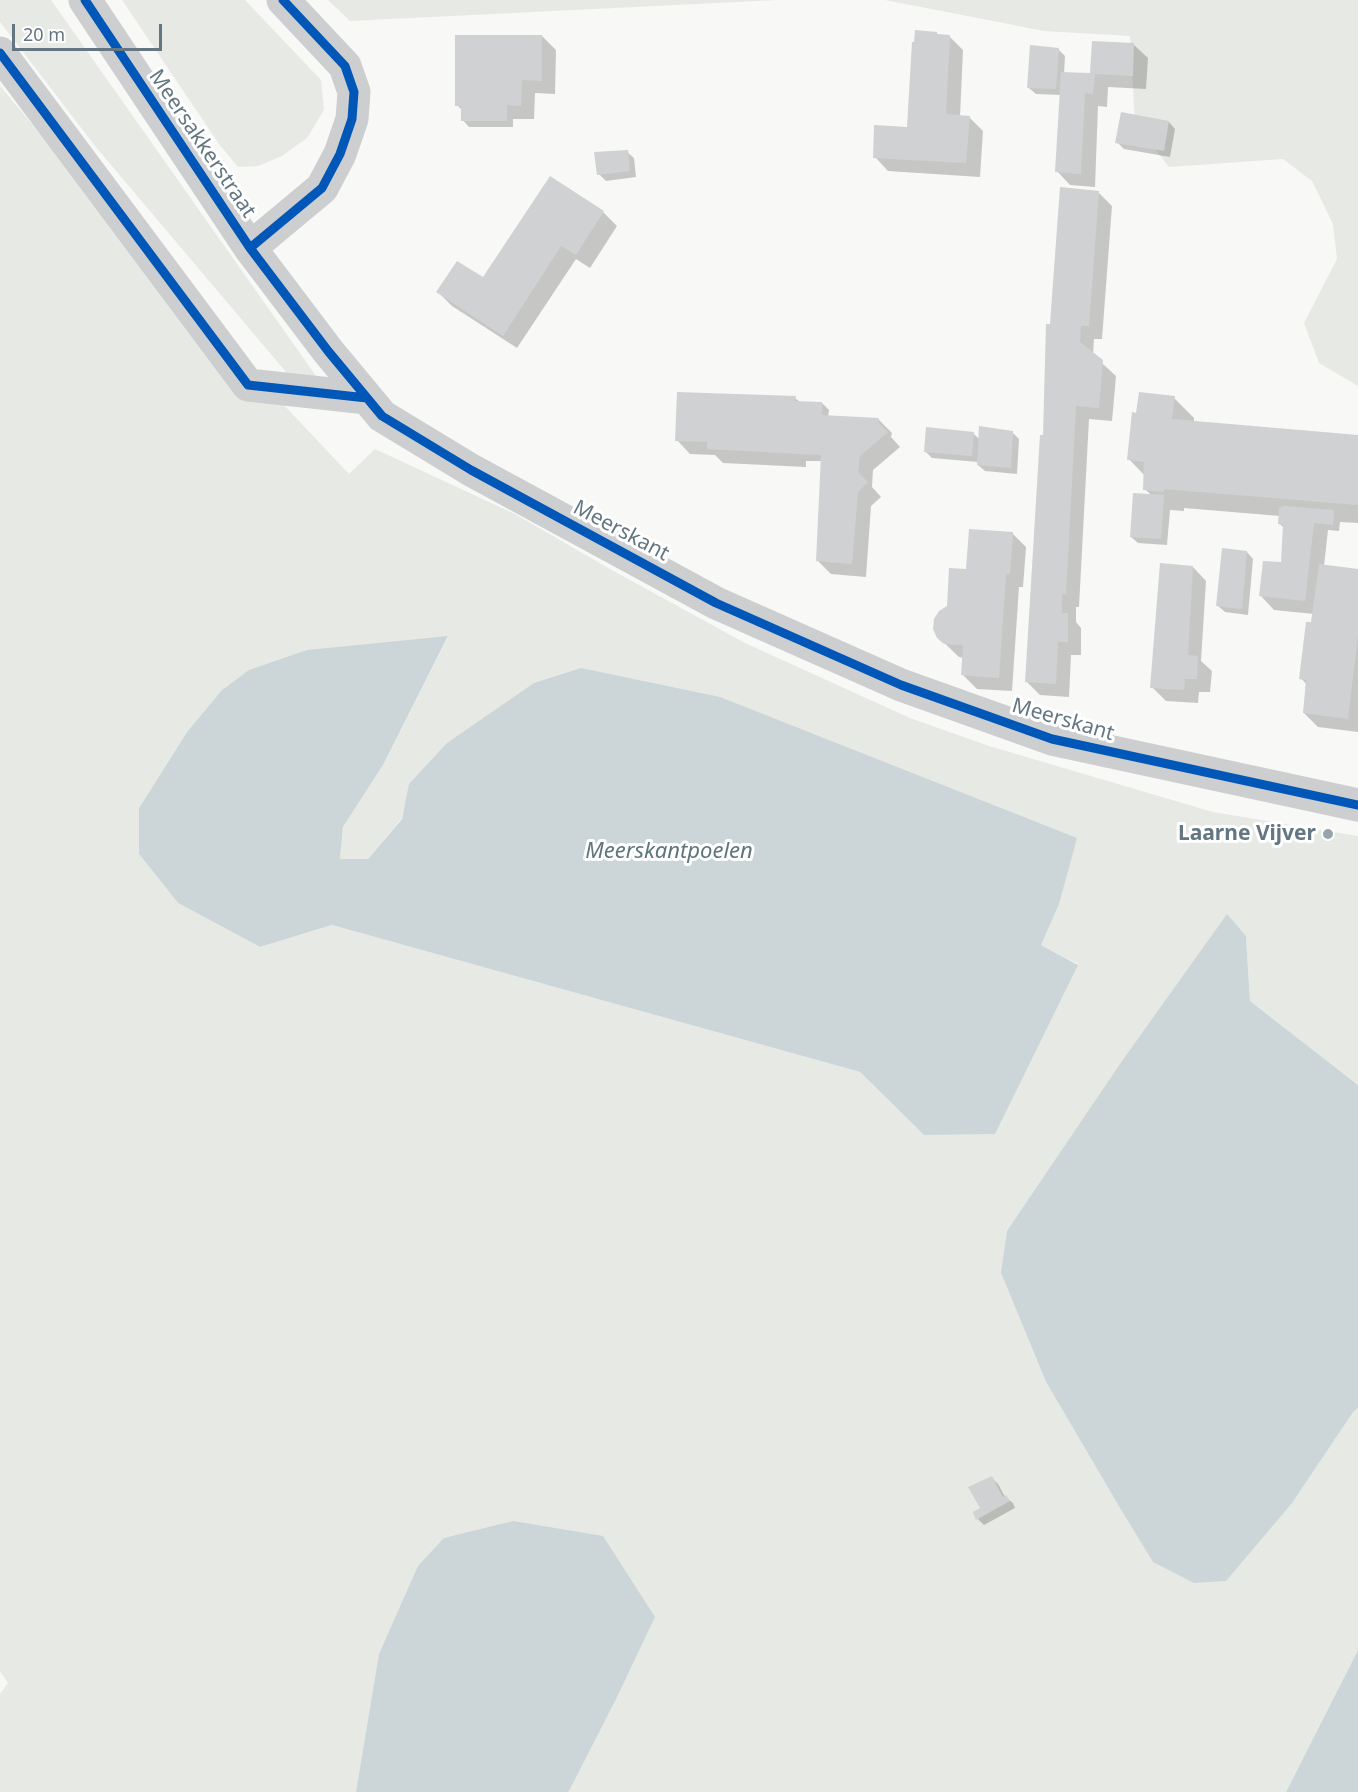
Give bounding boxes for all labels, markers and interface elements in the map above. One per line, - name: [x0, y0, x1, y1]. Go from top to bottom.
- scale bar: [15, 12, 165, 50]
- text: 20 m: [23, 22, 65, 46]
- street label: Meersakkerstraat: [143, 65, 261, 223]
- street label: Meerskant: [569, 495, 673, 567]
- street label: Meerskant: [1009, 693, 1117, 747]
- place label: Laarne Vijver: [1178, 821, 1316, 847]
- marker: Laarne Vijver: [1321, 827, 1335, 841]
- water label: Meerskantpoelen: [585, 839, 753, 865]

